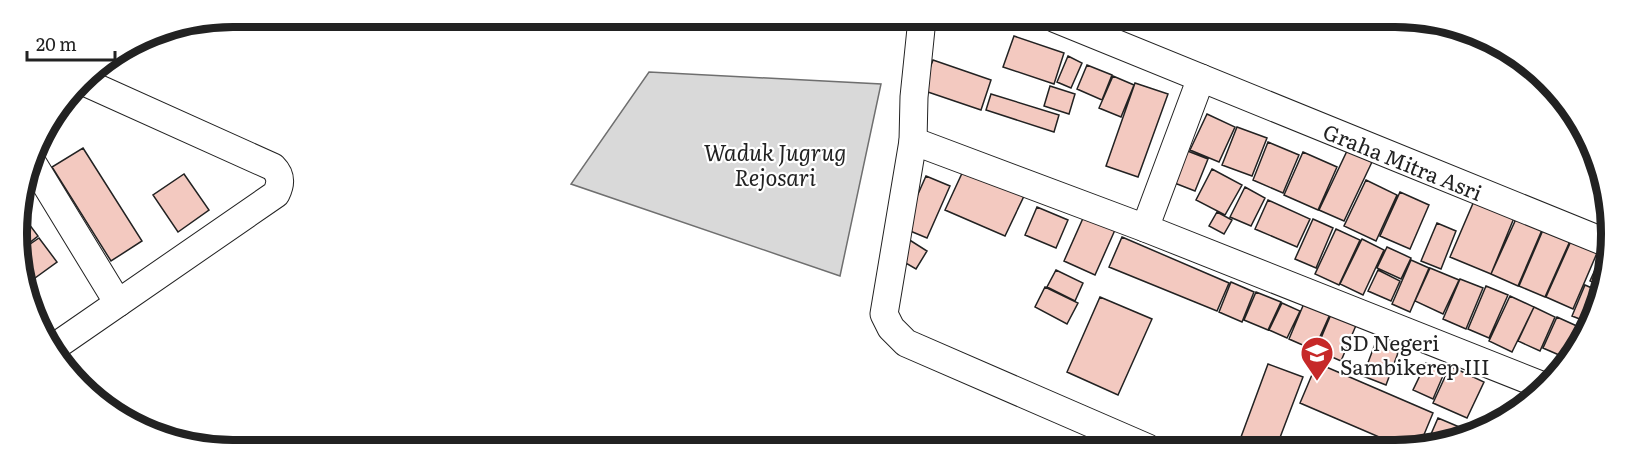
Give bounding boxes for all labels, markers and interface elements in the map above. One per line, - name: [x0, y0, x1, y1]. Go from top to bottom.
- scale bar: [27, 24, 116, 62]
- text: 20 m: [36, 30, 77, 57]
- street label: Graha Mitra Asri: [1319, 114, 1488, 206]
- water label: Waduk Jugrug Rejosari: [704, 135, 846, 193]
- place label: SD Negeri Sambikerep III: [1340, 326, 1490, 381]
- school or university icon: SD Negeri Sambikerep III: [1299, 335, 1335, 382]

